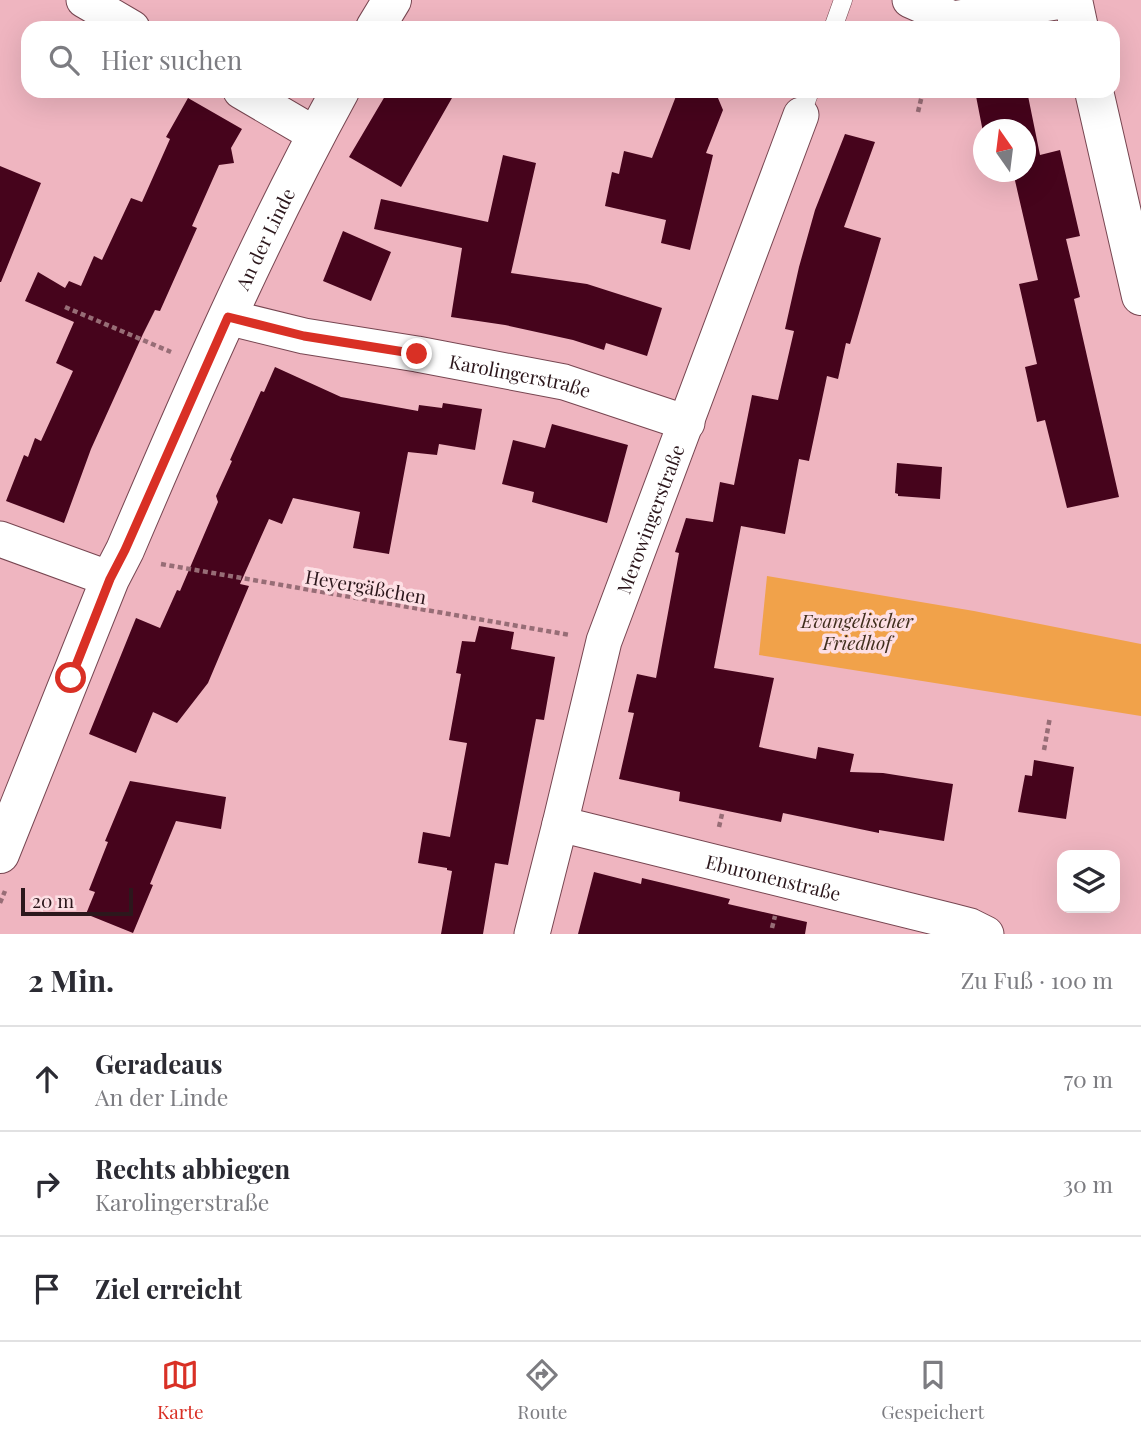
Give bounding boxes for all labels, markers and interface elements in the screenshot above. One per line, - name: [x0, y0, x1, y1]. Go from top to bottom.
- search box: [21, 21, 1120, 98]
- icon: search: [45, 41, 83, 79]
- text: Hier suchen: [101, 42, 242, 77]
- north arrow: [973, 119, 1036, 182]
- street label: An der Linde: [228, 183, 300, 295]
- route end: [401, 338, 432, 369]
- street label: Karolingerstraße: [447, 347, 594, 403]
- street label: Merowingerstraße: [610, 441, 689, 597]
- street label: Heyergäßchen: [303, 563, 429, 610]
- park label: Evangelischer Friedhof: [800, 607, 914, 655]
- route start: [55, 662, 86, 693]
- street label: Eburonenstraße: [703, 848, 844, 906]
- map controls: [1057, 850, 1120, 913]
- button: layers: [1057, 850, 1120, 913]
- scale bar: [21, 885, 133, 917]
- text: 20 m: [32, 887, 74, 913]
- text: 2 Min.: [28, 960, 114, 1000]
- text: Zu Fuß · 100 m: [961, 964, 1113, 995]
- text: Geradeaus: [95, 1046, 223, 1081]
- icon: ahead: [28, 1060, 66, 1098]
- text: 70 m: [1064, 1063, 1113, 1094]
- text: An der Linde: [95, 1081, 228, 1112]
- text: Rechts abbiegen: [95, 1151, 290, 1186]
- icon: right: [28, 1165, 66, 1203]
- text: 30 m: [1063, 1168, 1113, 1199]
- text: Karolingerstraße: [95, 1186, 269, 1217]
- icon: arrive: [28, 1270, 66, 1308]
- text: Ziel erreicht: [95, 1271, 242, 1306]
- tab: Karte: [157, 1356, 204, 1424]
- tab: Route: [517, 1356, 567, 1424]
- tab: Gespeichert: [881, 1356, 984, 1424]

